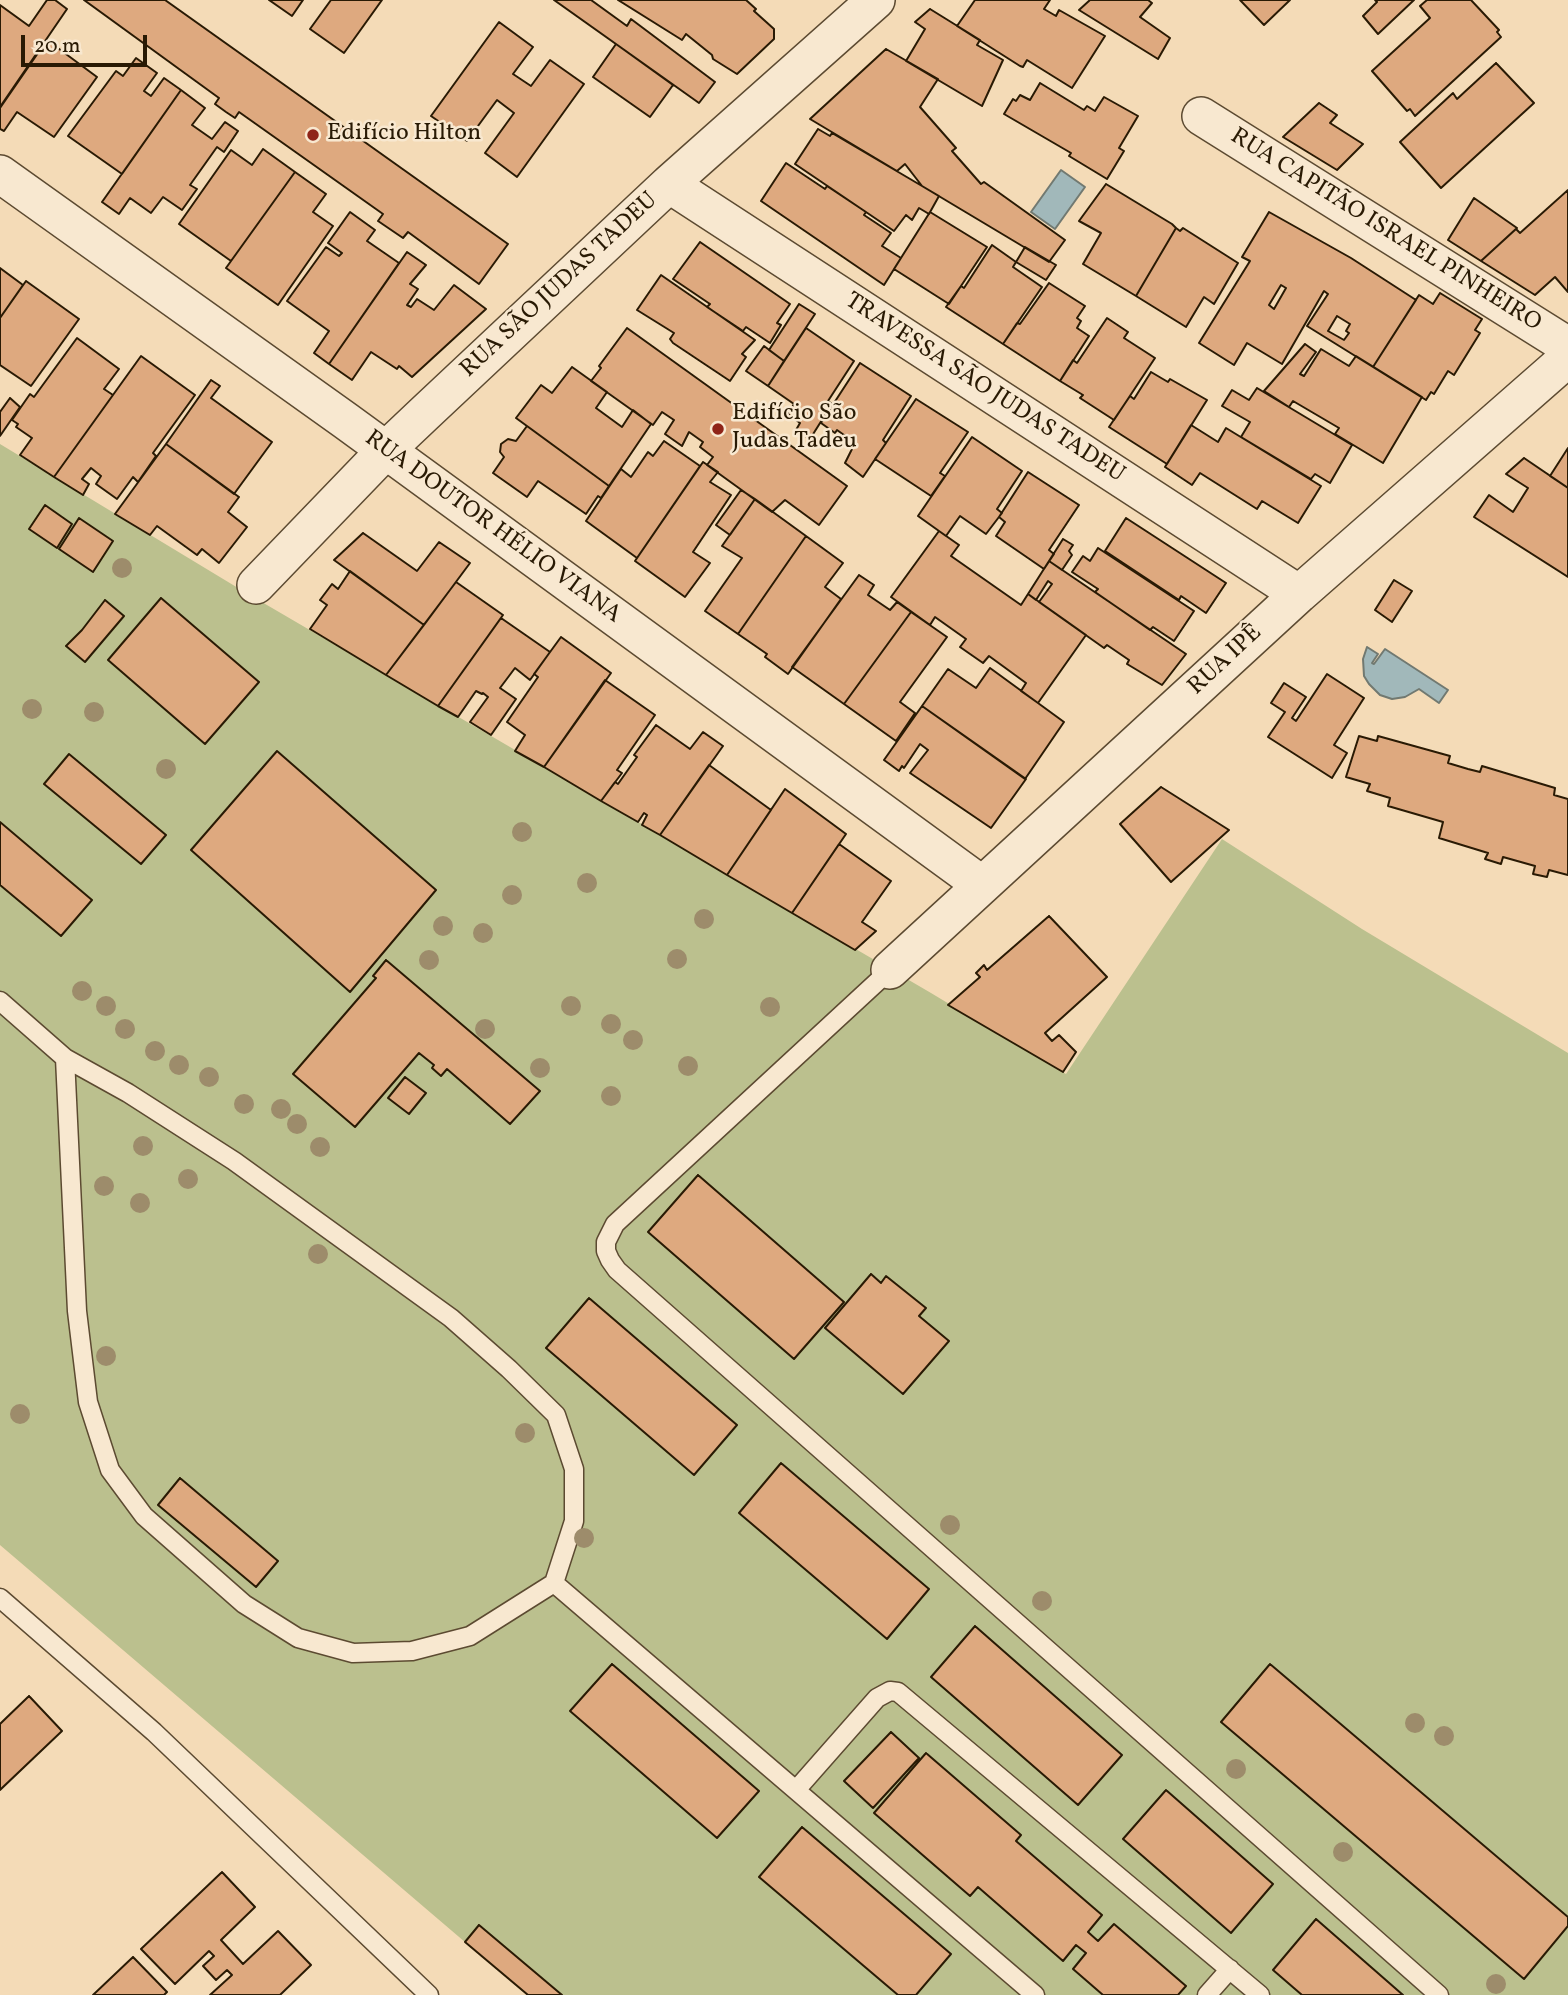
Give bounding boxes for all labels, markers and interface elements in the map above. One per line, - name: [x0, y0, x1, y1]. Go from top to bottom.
- scale bar: [24, 21, 150, 65]
- text: 20 m: [34, 32, 80, 61]
- place label: Edifício Hilton: [327, 121, 481, 149]
- street label: RUA CAPITÃO ISRAEL PINHEIRO: [1224, 123, 1546, 339]
- marker: Edifício Hilton: [305, 127, 321, 143]
- street label: RUA SÃO JUDAS TADEU: [456, 187, 664, 385]
- street label: TRAVESSA SÃO JUDAS TADEU: [839, 288, 1129, 490]
- place label: Edifício São Judas Tadeu: [732, 401, 857, 457]
- marker: Edifício São Judas Tadeu: [710, 421, 726, 437]
- street label: RUA DOUTOR HÉLIO VIANA: [358, 425, 626, 631]
- street label: RUA IPÊ: [1183, 620, 1269, 702]

